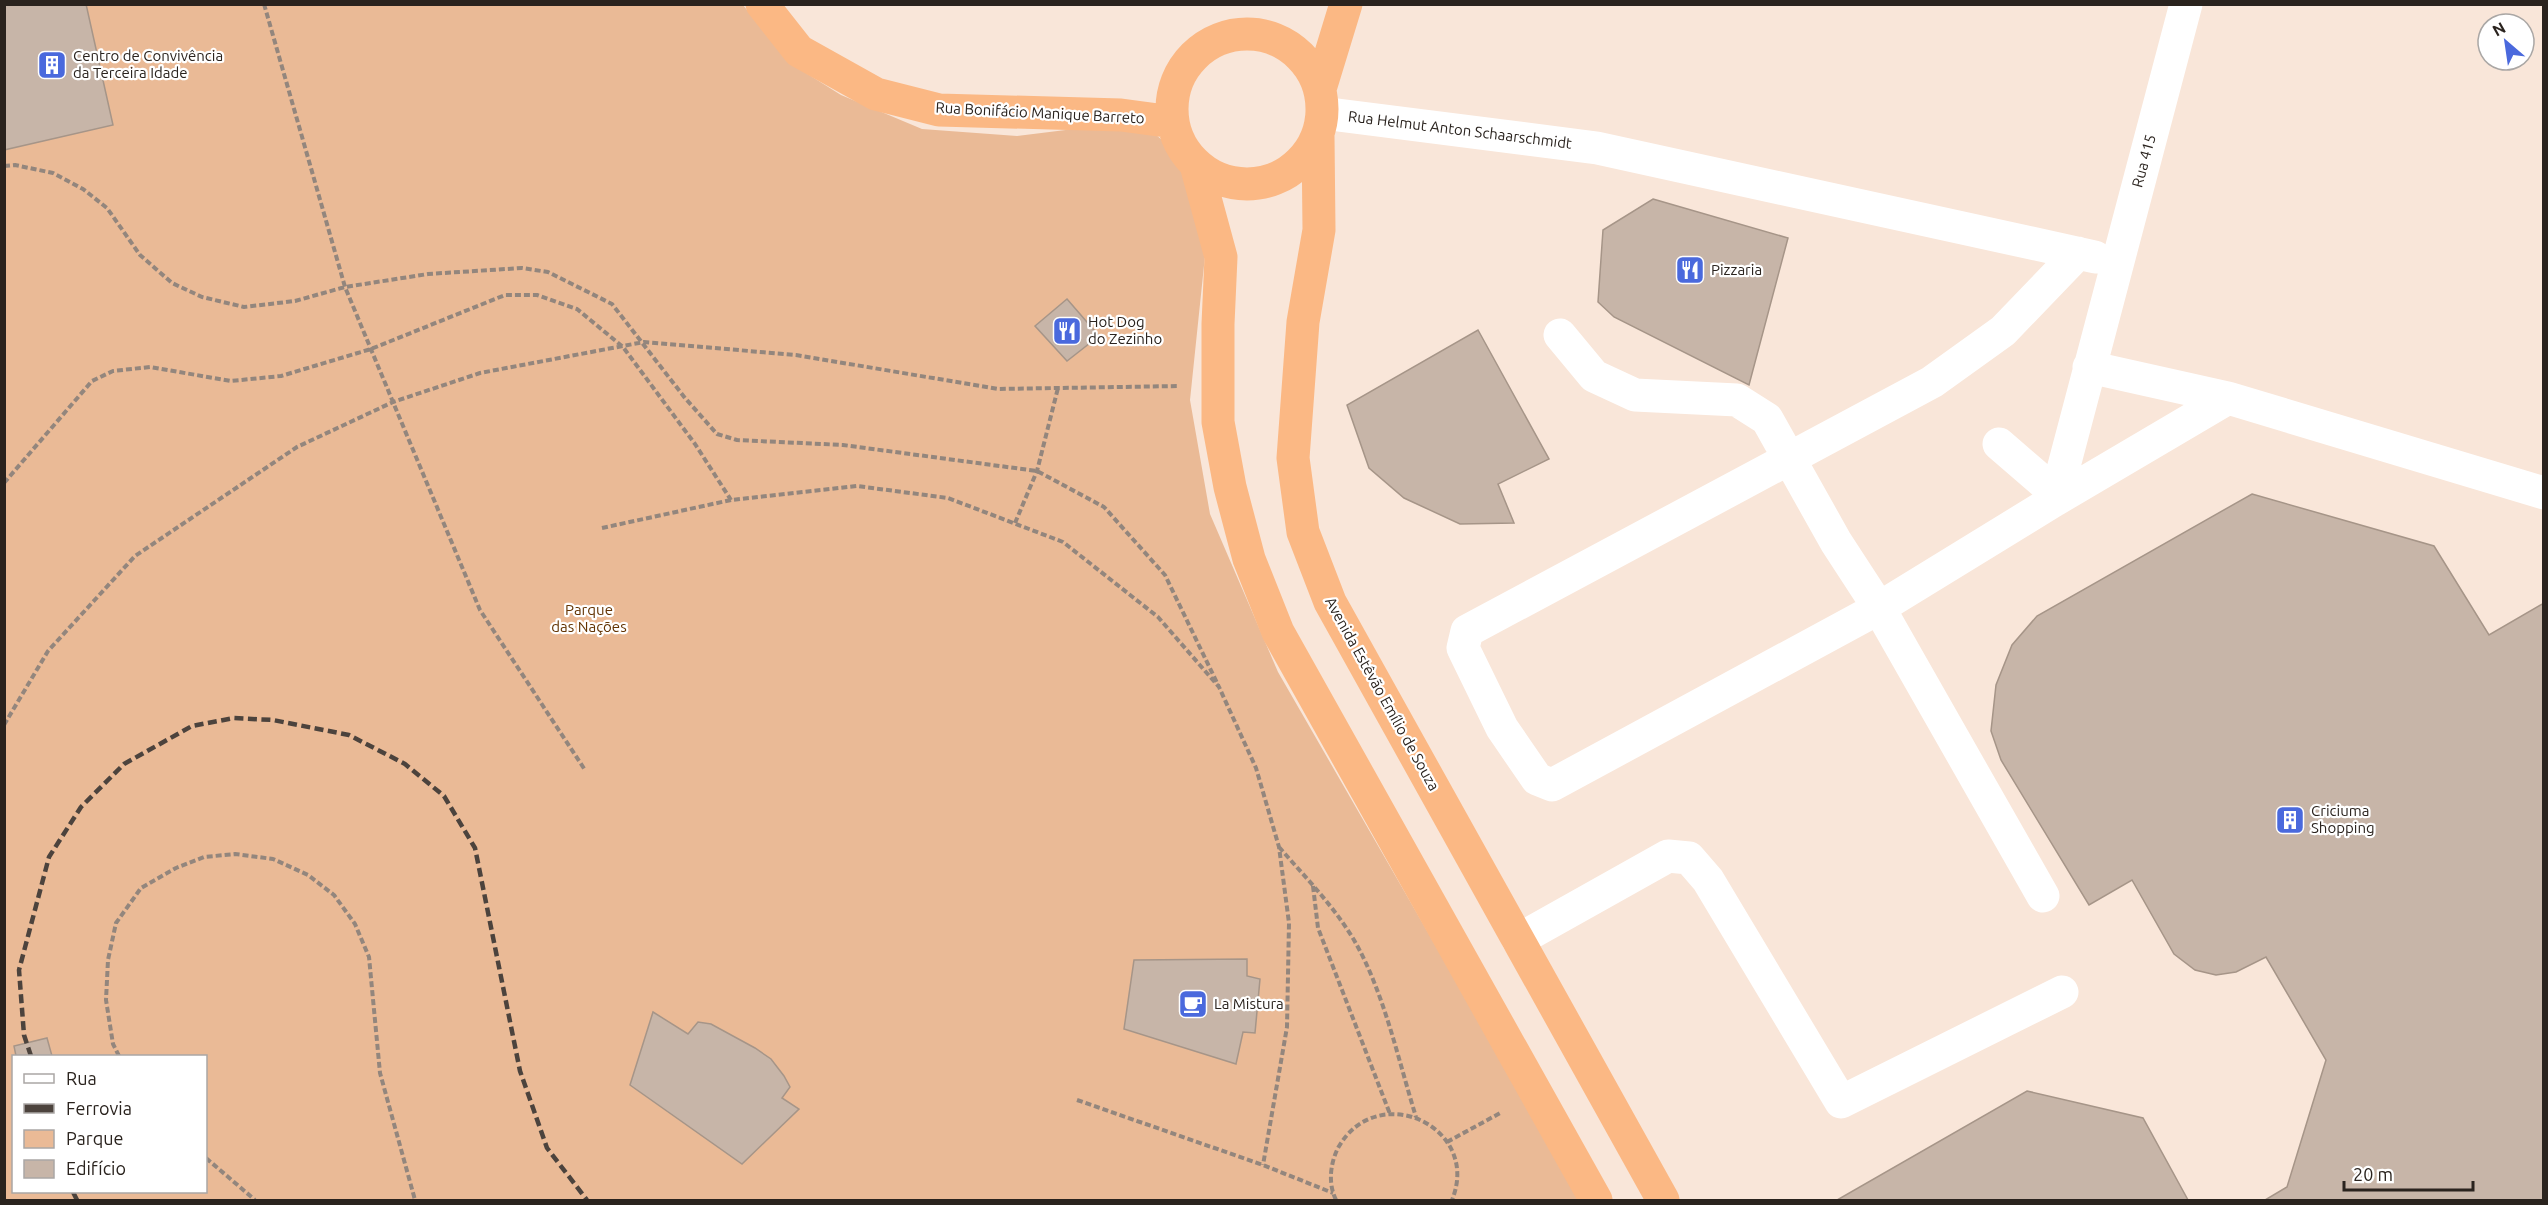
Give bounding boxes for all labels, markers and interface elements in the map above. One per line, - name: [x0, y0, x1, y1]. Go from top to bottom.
- north arrow: [2476, 12, 2536, 72]
- text: N: [2489, 18, 2508, 40]
- place label: Centro de Convivência da Terceira Idade: [73, 47, 223, 81]
- building icon: Centro de Convivência da Terceira Idade: [36, 49, 68, 81]
- street label: Rua Bonifácio Manique Barreto: [935, 99, 1145, 126]
- street label: Rua Helmut Anton Schaarschmidt: [1347, 107, 1573, 152]
- street label: Rua 415: [2128, 132, 2159, 189]
- restaurant icon: Pizzaria: [1674, 254, 1706, 286]
- place label: Pizzaria: [1711, 261, 1762, 278]
- place label: Hot Dog do Zezinho: [1088, 313, 1162, 347]
- restaurant icon: Hot Dog do Zezinho: [1051, 315, 1083, 347]
- street label: Avenida Estêvão Emílio de Souza: [1322, 594, 1443, 793]
- park label: Parque das Nações: [551, 601, 627, 635]
- place label: Criciuma Shopping: [2311, 802, 2375, 836]
- building icon: Criciuma Shopping: [2274, 804, 2306, 836]
- cafe icon: La Mistura: [1177, 988, 1209, 1020]
- place label: La Mistura: [1214, 995, 1284, 1012]
- legend: [12, 1055, 207, 1193]
- text: Rua: [66, 1068, 97, 1088]
- text: Ferrovia: [66, 1098, 132, 1118]
- text: Parque: [66, 1128, 123, 1148]
- scale bar: [2344, 1154, 2473, 1192]
- text: Edifício: [66, 1158, 126, 1178]
- text: 20 m: [2353, 1164, 2393, 1184]

